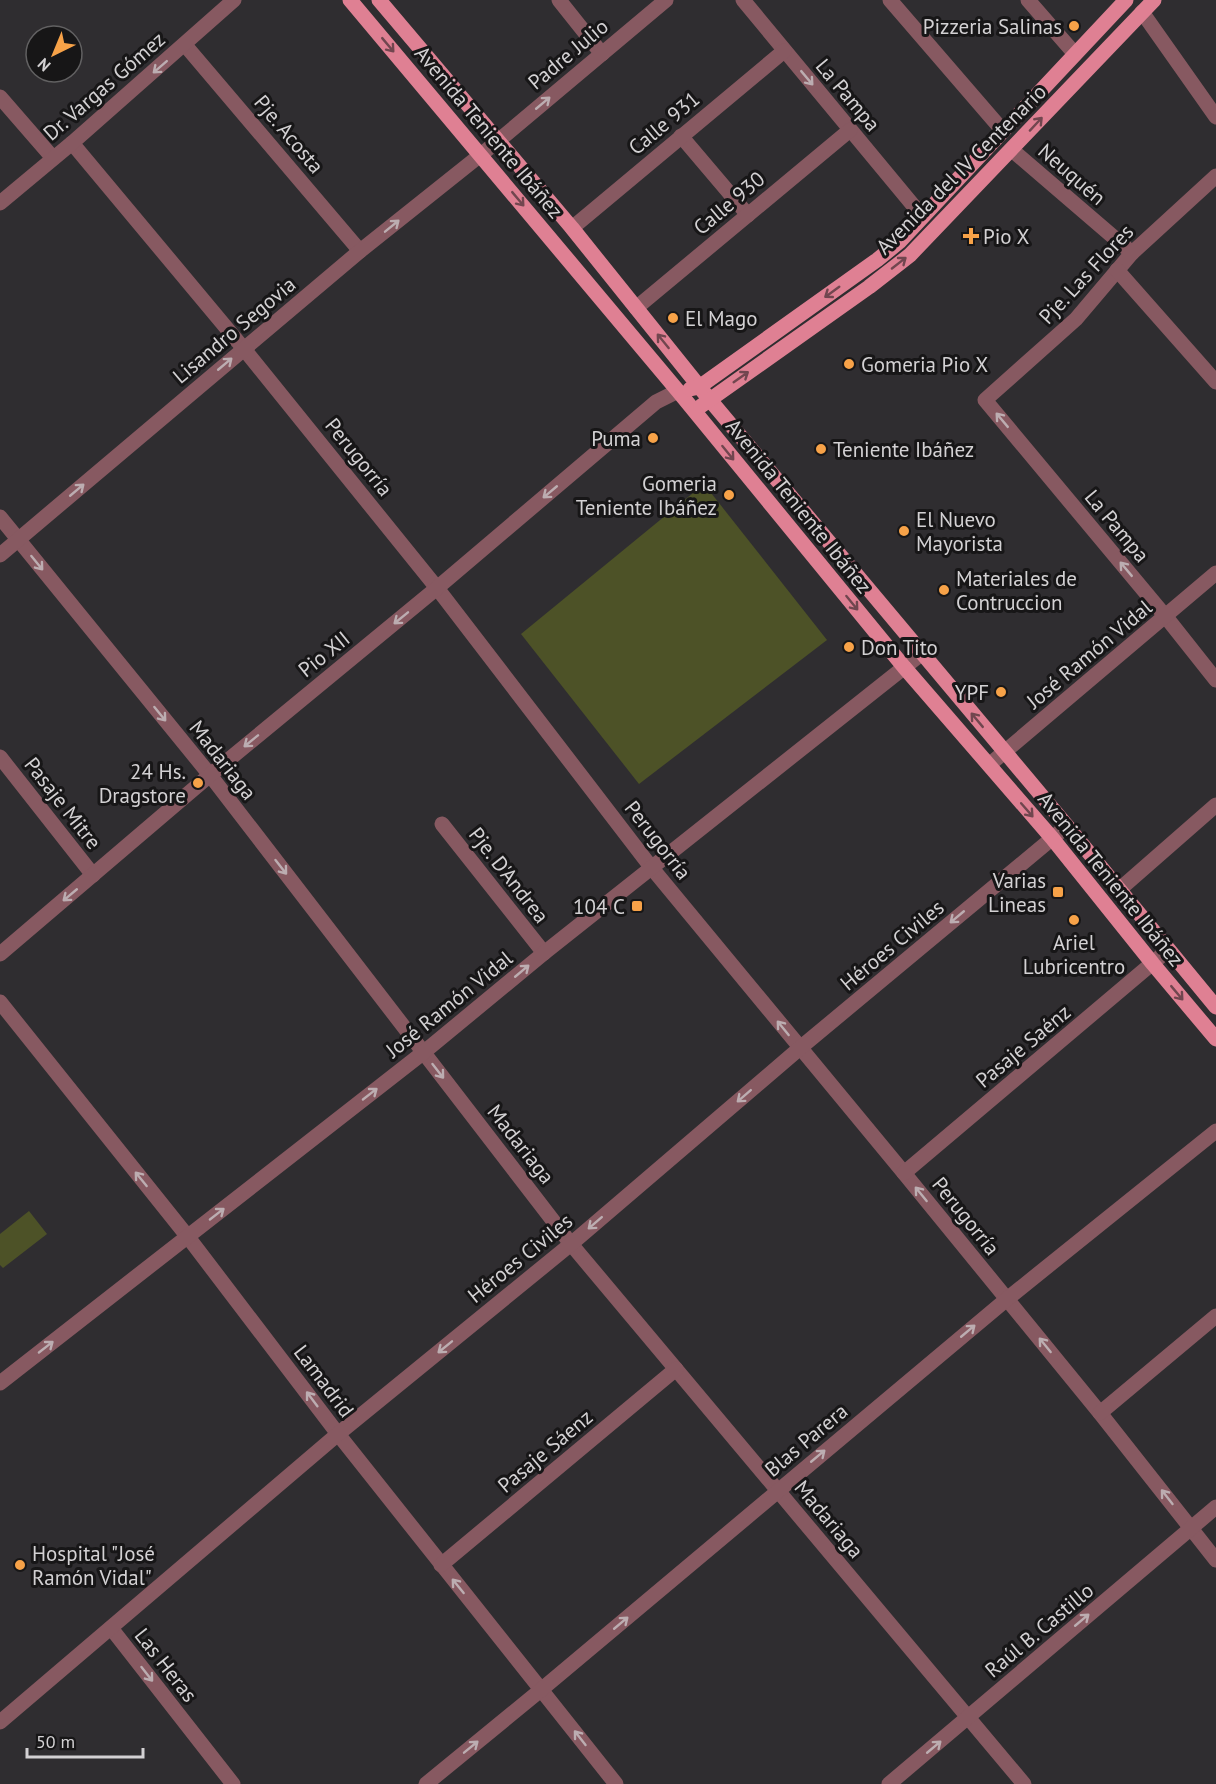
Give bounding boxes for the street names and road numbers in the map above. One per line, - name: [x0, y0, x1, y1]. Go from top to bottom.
- street label: Padre Julio: [522, 13, 614, 95]
- street label: Dr. Vargas Gómez: [37, 26, 171, 146]
- street label: Avenida Teniente Ibáñez: [409, 40, 569, 224]
- street label: La Pampa: [810, 53, 886, 137]
- street label: Avenida del IV Centenario: [870, 78, 1052, 260]
- street label: Calle 931: [623, 85, 705, 161]
- street label: Pje. Acosta: [248, 89, 330, 179]
- street label: Neuquén: [1033, 137, 1111, 211]
- street label: Calle 930: [688, 165, 770, 241]
- street label: Pje. Las Flores: [1033, 218, 1139, 330]
- street label: Lisandro Segovia: [167, 271, 301, 389]
- street label: Perugorría: [319, 412, 399, 502]
- street label: Avenida Teniente Ibáñez: [720, 413, 878, 599]
- street label: La Pampa: [1079, 484, 1155, 568]
- street label: José Ramón Vidal: [1020, 594, 1157, 715]
- street label: Pio XII: [293, 625, 355, 683]
- street label: Madariaga: [184, 715, 262, 805]
- street label: Pasaje Mitre: [19, 751, 107, 855]
- street label: Avenida Teniente Ibáñez: [1032, 786, 1190, 972]
- street label: Perugorría: [619, 795, 697, 885]
- street label: Pje. D'Andrea: [463, 822, 555, 928]
- street label: Héroes Civiles: [835, 894, 949, 996]
- street label: José Ramón Vidal: [379, 945, 518, 1064]
- street label: Pasaje Saénz: [970, 998, 1076, 1094]
- street label: Madariaga: [482, 1099, 560, 1189]
- street label: Perugorría: [926, 1171, 1006, 1261]
- street label: Héroes Civiles: [462, 1207, 578, 1309]
- street label: Lamadrid: [288, 1339, 360, 1423]
- street label: Blas Parera: [759, 1398, 853, 1482]
- street label: Pasaje Sáenz: [492, 1403, 598, 1499]
- street label: Madariaga: [789, 1474, 869, 1564]
- street label: Raúl B. Castillo: [979, 1577, 1099, 1683]
- street label: Las Heras: [129, 1623, 203, 1707]

